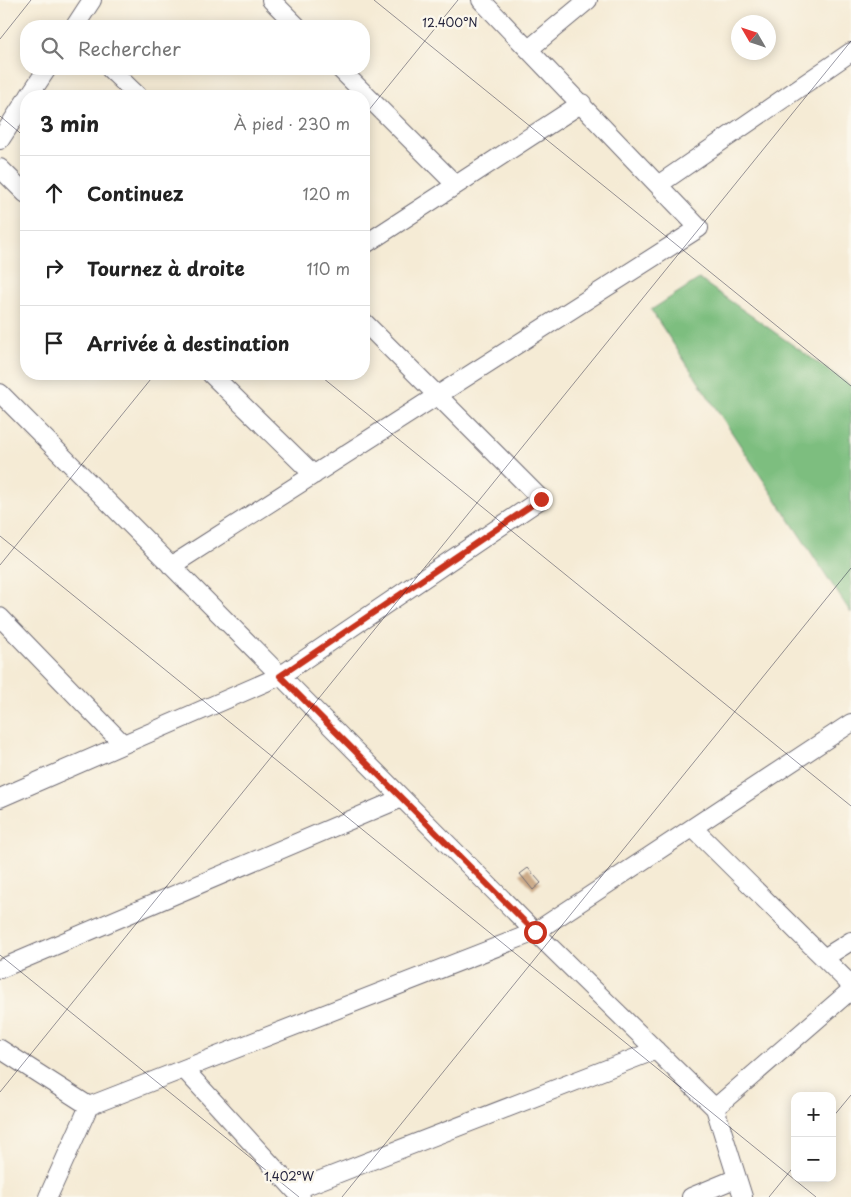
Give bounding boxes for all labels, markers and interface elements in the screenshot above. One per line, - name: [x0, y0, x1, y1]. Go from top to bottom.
- text: 12.400°N: [422, 13, 478, 31]
- north arrow: [731, 15, 776, 60]
- search box: [20, 20, 370, 75]
- icon: search: [38, 34, 66, 62]
- text: Rechercher: [78, 34, 181, 62]
- text: 3 min: [40, 107, 99, 139]
- text: À pied · 230 m: [234, 111, 350, 135]
- icon: ahead: [40, 179, 68, 207]
- text: Continuez: [87, 179, 184, 207]
- text: 120 m: [303, 181, 350, 205]
- icon: right: [40, 254, 68, 282]
- text: Tournez à droite: [87, 254, 245, 282]
- text: 110 m: [307, 256, 350, 280]
- icon: arrive: [40, 329, 68, 357]
- text: Arrivée à destination: [87, 329, 290, 357]
- route end: [530, 488, 553, 511]
- route start: [524, 921, 547, 944]
- map controls: [791, 1092, 836, 1182]
- button: +: [791, 1092, 836, 1137]
- button: −: [791, 1137, 836, 1182]
- text: 1.402°W: [264, 1167, 315, 1185]

